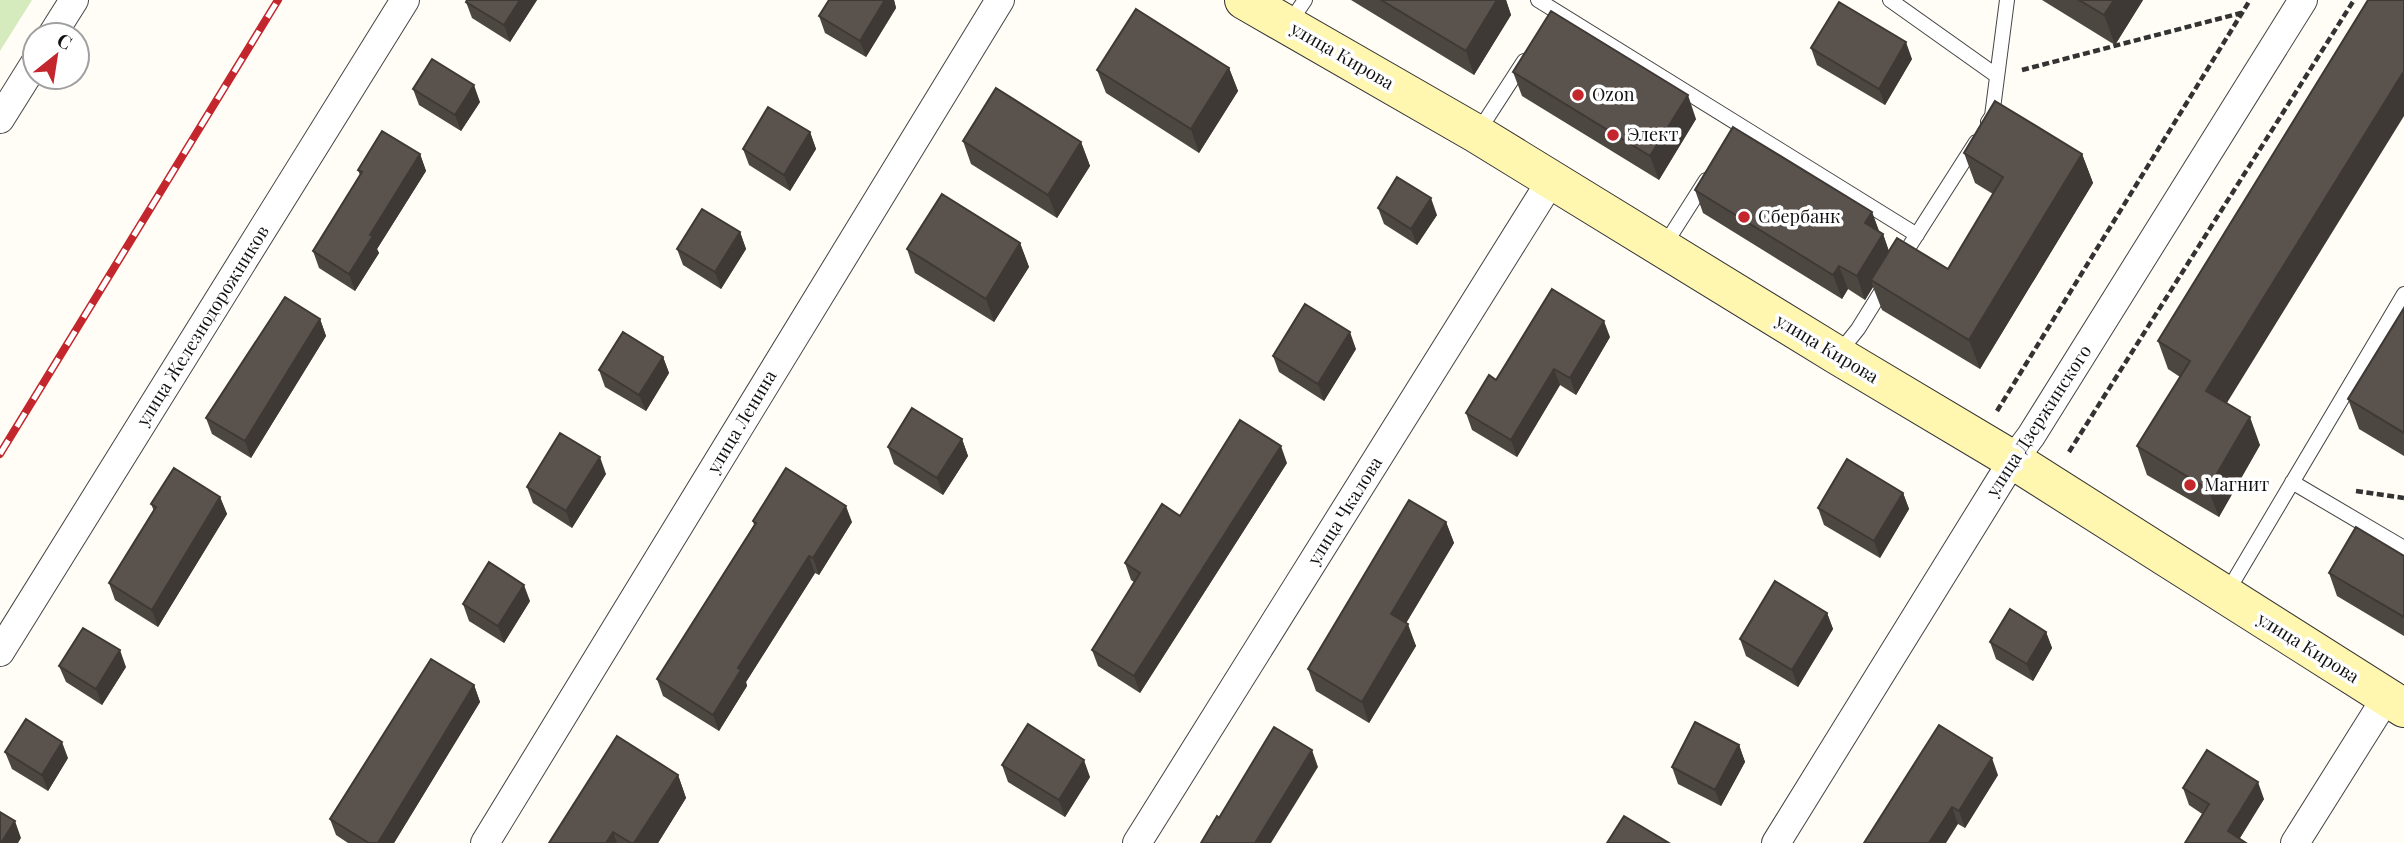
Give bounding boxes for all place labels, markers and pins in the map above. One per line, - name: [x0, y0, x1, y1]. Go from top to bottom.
- place label: Ozon: [1592, 82, 1635, 106]
- marker: Ozon: [1570, 87, 1586, 103]
- place label: Элект: [1627, 122, 1678, 146]
- marker: Элект: [1605, 127, 1621, 143]
- place label: Сбербанк: [1758, 204, 1840, 228]
- marker: Сбербанк: [1736, 209, 1752, 225]
- place label: Магнит: [2204, 472, 2269, 496]
- marker: Магнит: [2182, 477, 2198, 493]

